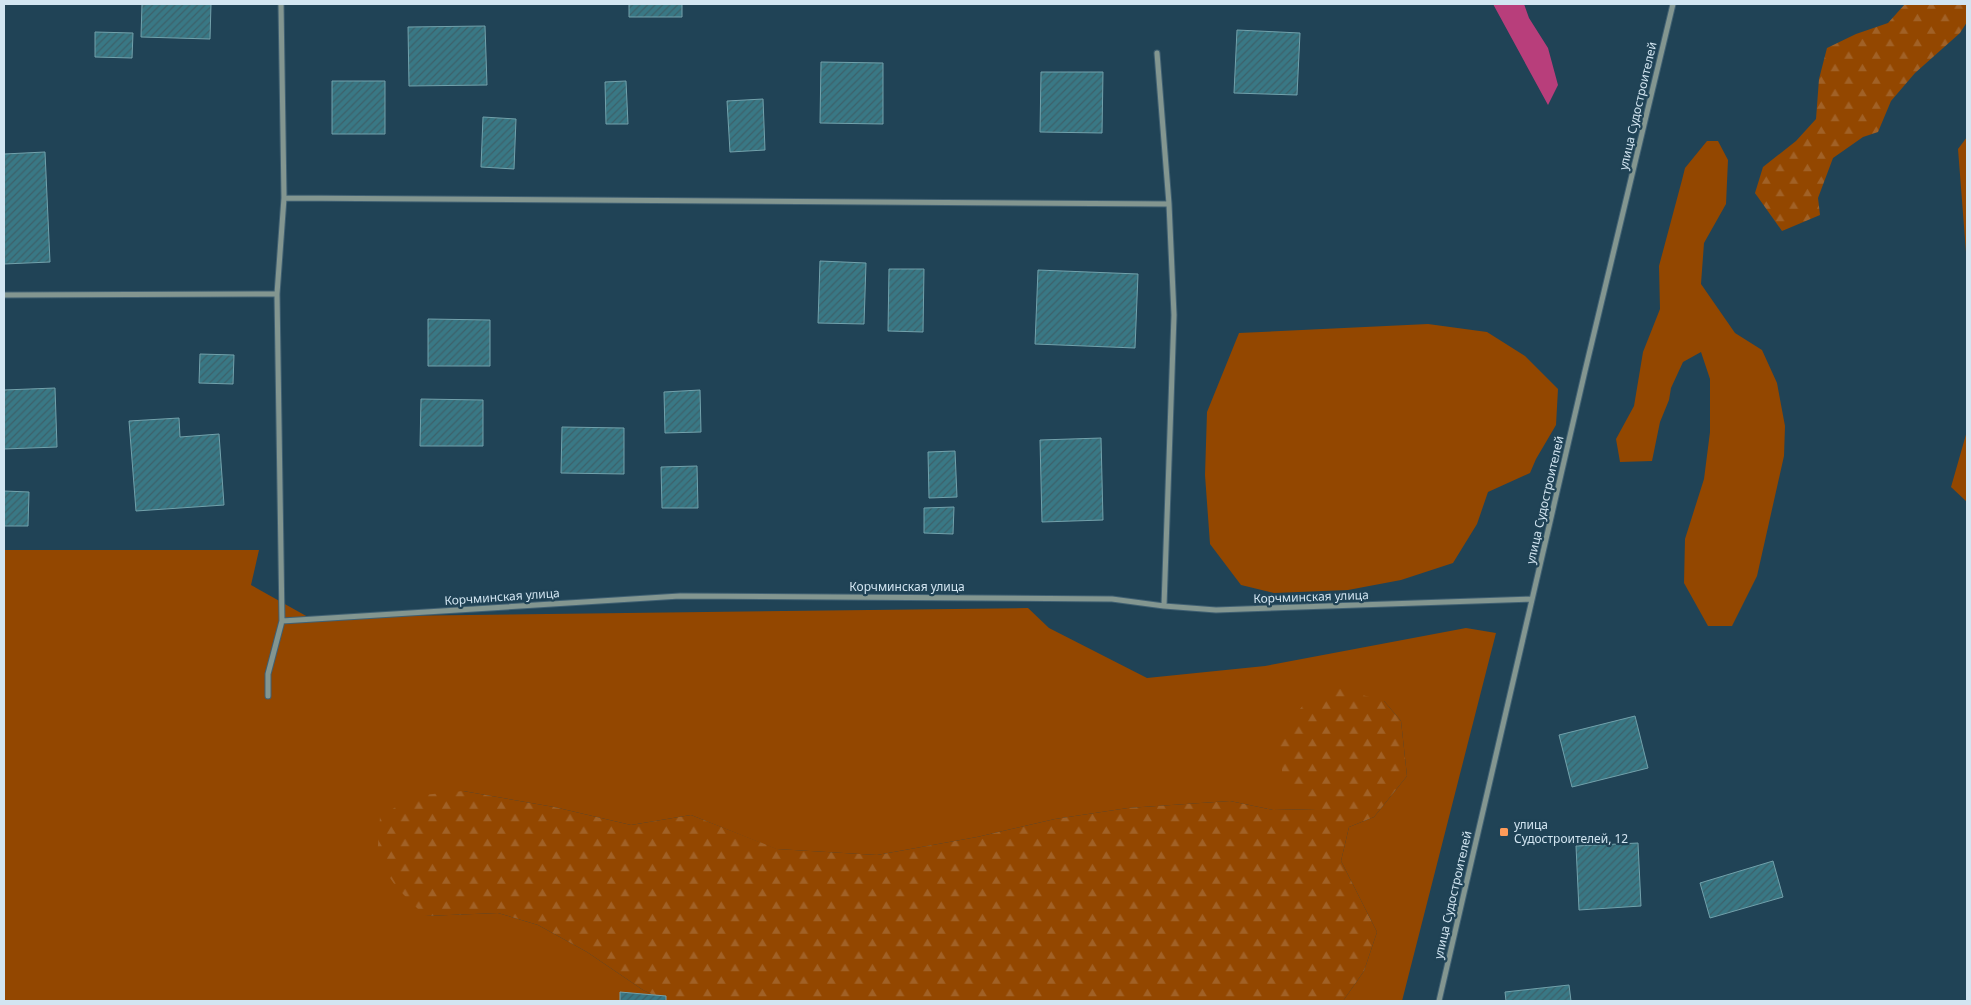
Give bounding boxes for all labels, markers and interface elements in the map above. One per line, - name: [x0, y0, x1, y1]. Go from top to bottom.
- street label: улица Судостроителей: [1614, 40, 1661, 172]
- street label: улица Судостроителей: [1521, 434, 1568, 566]
- street label: Корчминская улица: [849, 578, 965, 595]
- street label: Корчминская улица: [444, 584, 560, 609]
- street label: Корчминская улица: [1253, 586, 1369, 607]
- place label: улица Судостроителей, 12: [1514, 816, 1628, 847]
- marker: улица Судостроителей, 12: [1498, 826, 1510, 838]
- street label: улица Судостроителей: [1429, 829, 1476, 961]

